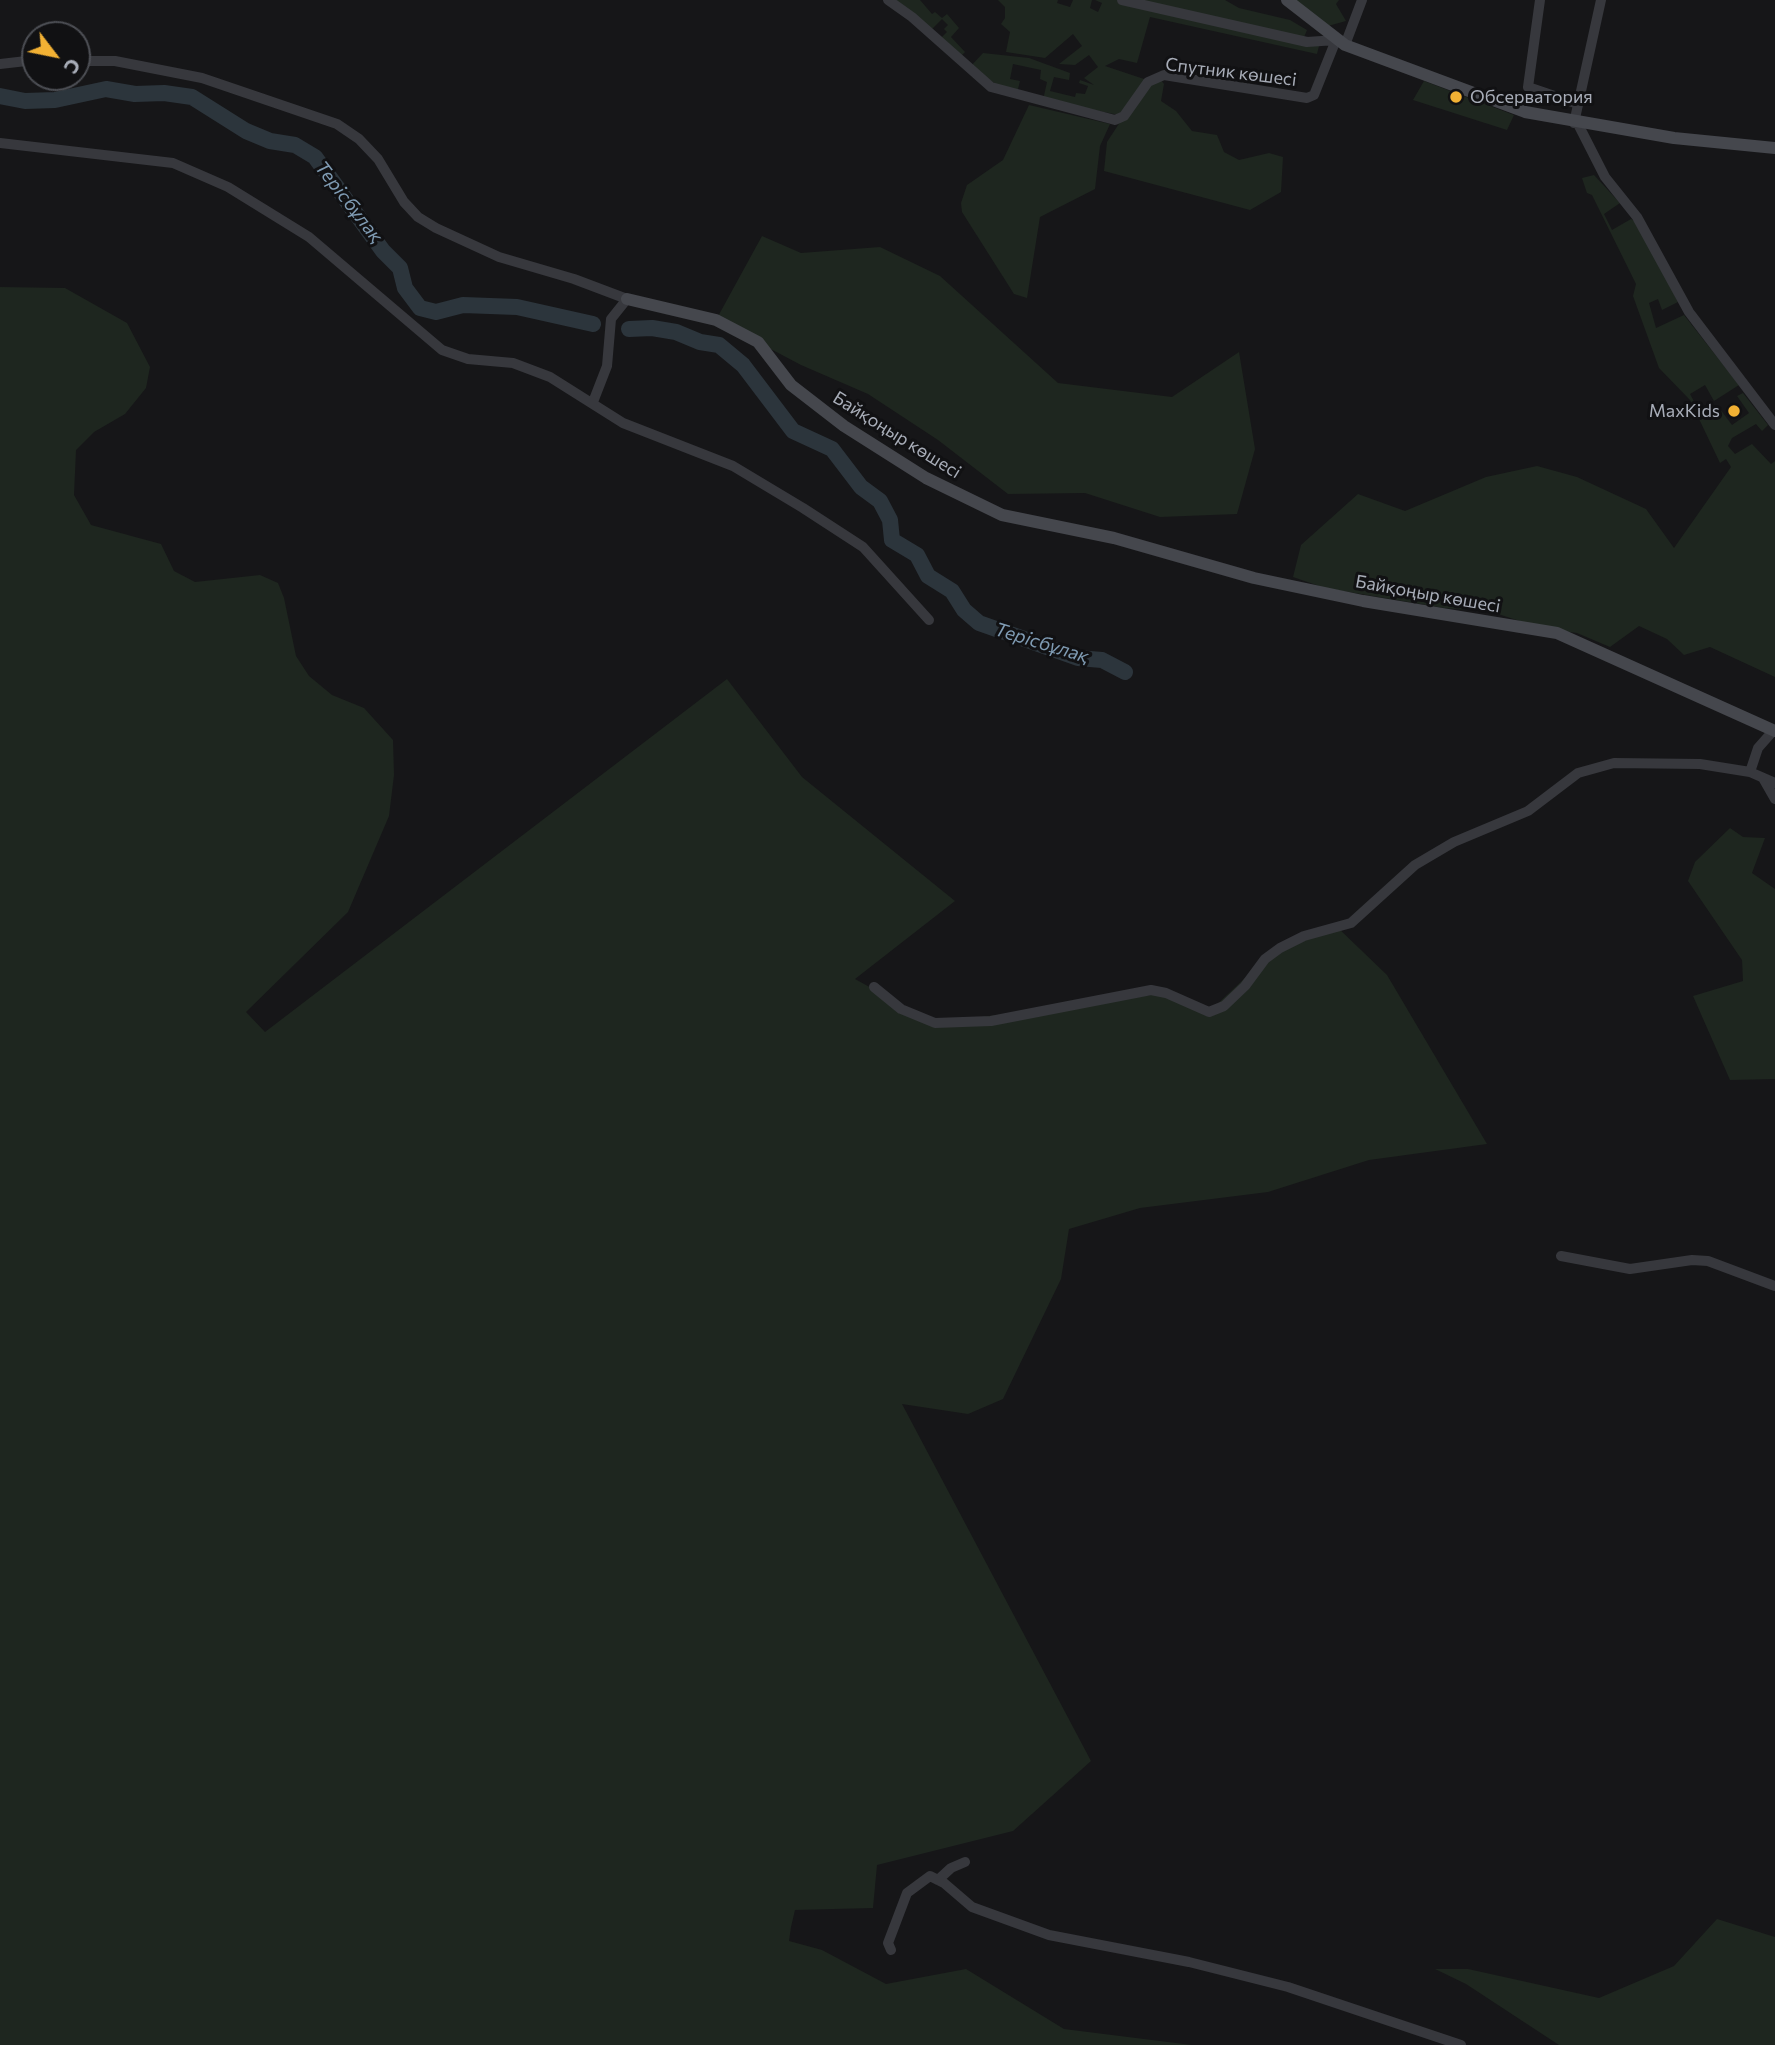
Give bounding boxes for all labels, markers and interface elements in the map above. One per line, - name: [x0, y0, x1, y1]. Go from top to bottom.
- north arrow: [21, 21, 91, 91]
- street label: Спутник көшесі: [1164, 53, 1298, 91]
- text: С: [59, 55, 86, 78]
- place label: Обсерватория: [1470, 86, 1593, 108]
- marker: Обсерватория: [1448, 89, 1464, 105]
- water label: Терісбұлақ: [310, 157, 388, 247]
- street label: Байқоңыр көшесі: [829, 387, 965, 483]
- place label: MaxKids: [1649, 400, 1720, 422]
- marker: MaxKids: [1726, 403, 1742, 419]
- street label: Байқоңыр көшесі: [1354, 571, 1502, 617]
- water label: Терісбұлақ: [992, 618, 1092, 668]

